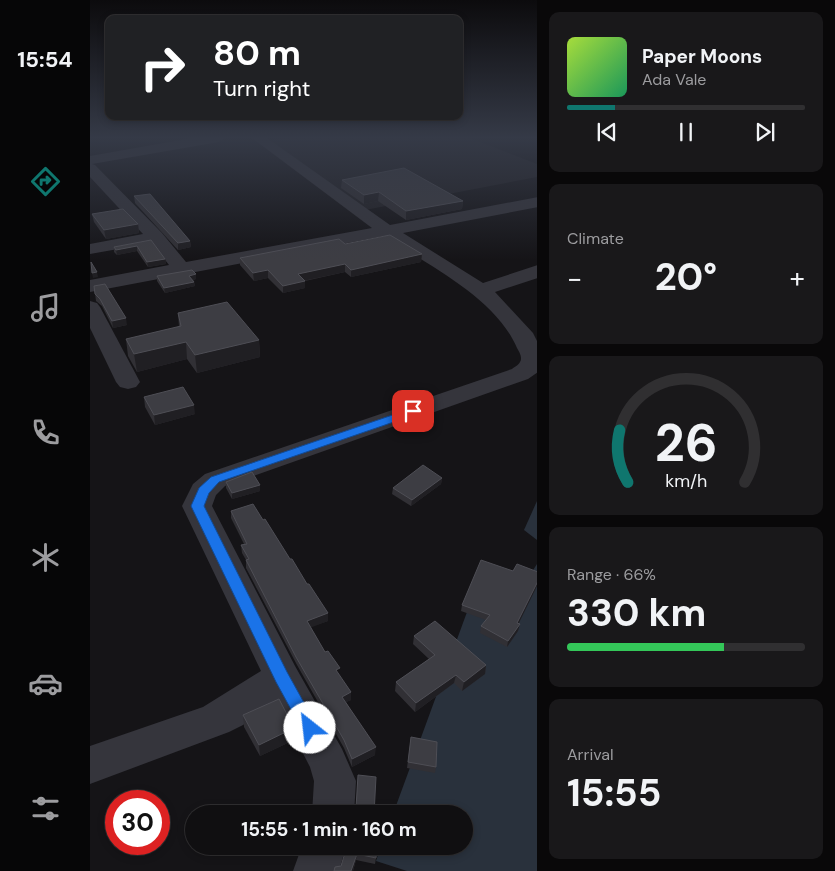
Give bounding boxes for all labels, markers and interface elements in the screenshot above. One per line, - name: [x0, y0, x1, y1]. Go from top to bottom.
- text: 80 m: [213, 30, 301, 76]
- icon: right: [130, 35, 195, 100]
- text: Paper Moons: [642, 44, 762, 69]
- text: 15:54: [17, 45, 73, 74]
- text: Ada Vale: [642, 69, 706, 90]
- text: Turn right: [213, 74, 310, 103]
- icon: previous: [593, 118, 621, 146]
- icon: pause: [672, 118, 700, 146]
- icon: next: [751, 118, 779, 146]
- icon: directions: [28, 164, 63, 199]
- text: Climate: [567, 228, 624, 249]
- text: 20°: [655, 252, 717, 302]
- text: −: [567, 260, 582, 297]
- text: +: [790, 260, 805, 297]
- icon: music: [28, 290, 63, 325]
- pin: [392, 390, 434, 432]
- icon: arrive: [399, 397, 427, 425]
- text: 26: [655, 409, 717, 477]
- icon: phone: [28, 415, 63, 450]
- text: km/h: [665, 469, 707, 493]
- icon: climate: [28, 540, 63, 575]
- text: Range · 66%: [567, 564, 656, 585]
- text: 330 km: [567, 588, 706, 638]
- icon: car: [28, 666, 63, 701]
- position arrow: [283, 701, 335, 753]
- text: Arrival: [567, 744, 614, 765]
- text: 15:55: [567, 768, 661, 818]
- speed limit sign: 30: [105, 790, 170, 855]
- icon: filters: [28, 791, 63, 826]
- text: 15:55 · 1 min · 160 m: [241, 817, 417, 842]

